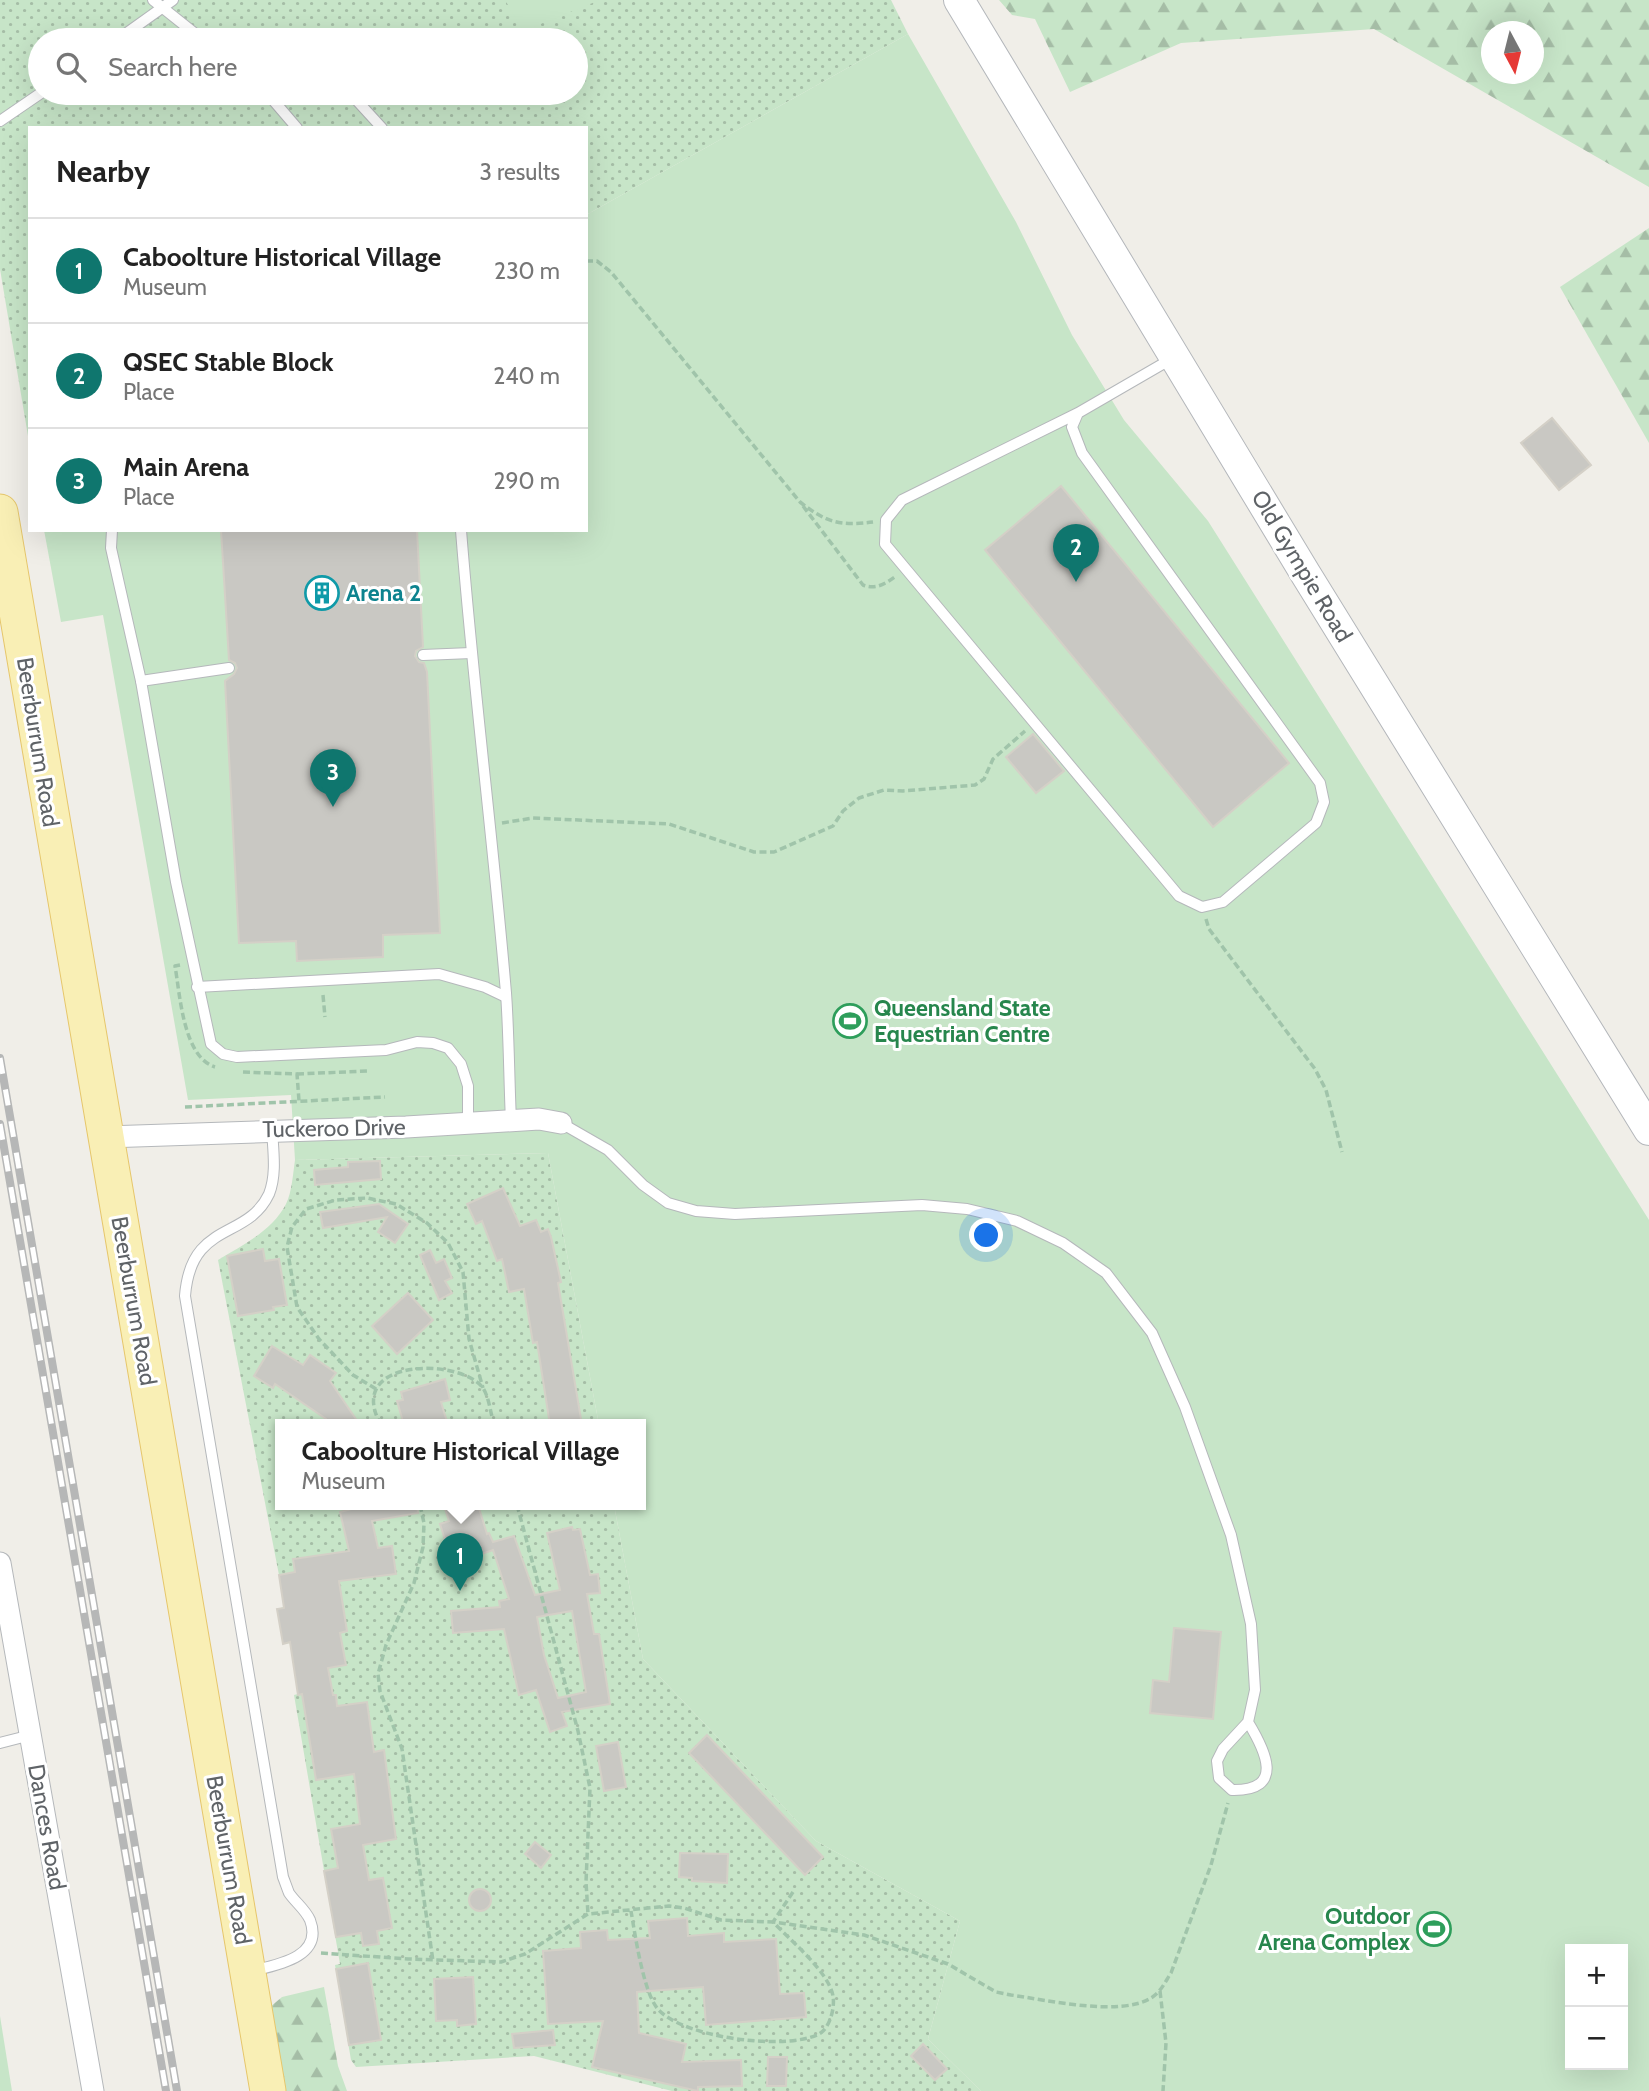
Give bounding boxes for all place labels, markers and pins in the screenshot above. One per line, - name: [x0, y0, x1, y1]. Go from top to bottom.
- pin: 2: [1053, 524, 1099, 582]
- building icon: Arena 2: [303, 574, 341, 612]
- place label: Arena 2: [346, 579, 421, 607]
- pin: 3: [310, 749, 356, 807]
- place label: Queensland State Equestrian Centre: [874, 994, 1051, 1048]
- sports icon: Queensland State Equestrian Centre: [831, 1002, 869, 1040]
- pin: 1: [437, 1533, 483, 1591]
- place label: Outdoor Arena Complex: [1258, 1902, 1411, 1956]
- sports icon: Outdoor Arena Complex: [1415, 1910, 1453, 1948]

